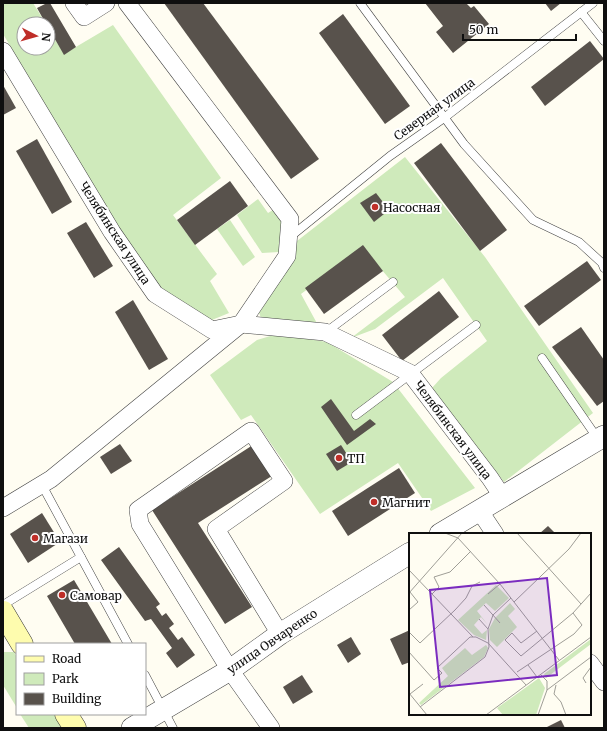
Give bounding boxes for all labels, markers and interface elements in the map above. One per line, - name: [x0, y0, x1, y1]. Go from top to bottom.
- north arrow: [16, 16, 56, 56]
- scale bar: [463, 16, 576, 42]
- text: 50 m: [469, 22, 498, 37]
- text: N: [38, 32, 53, 42]
- street label: Северная улица: [391, 74, 478, 143]
- street label: Челябинская улица: [76, 179, 154, 288]
- place label: Насосная: [383, 200, 440, 215]
- marker: Насосная: [370, 202, 380, 212]
- street label: Челябинская улица: [411, 378, 495, 483]
- place label: ТП: [347, 451, 365, 466]
- marker: ТП: [334, 453, 344, 463]
- place label: Магнит: [382, 495, 430, 510]
- marker: Магнит: [369, 497, 379, 507]
- place label: Магази: [43, 531, 88, 546]
- marker: Магази: [30, 533, 40, 543]
- inset map: [409, 533, 591, 715]
- place label: Самовар: [70, 588, 122, 603]
- marker: Самовар: [57, 590, 67, 600]
- street label: улица Овчаренко: [224, 605, 320, 677]
- legend: [16, 643, 146, 715]
- text: Road: [52, 651, 81, 666]
- text: Park: [52, 671, 79, 686]
- text: Building: [52, 691, 102, 706]

